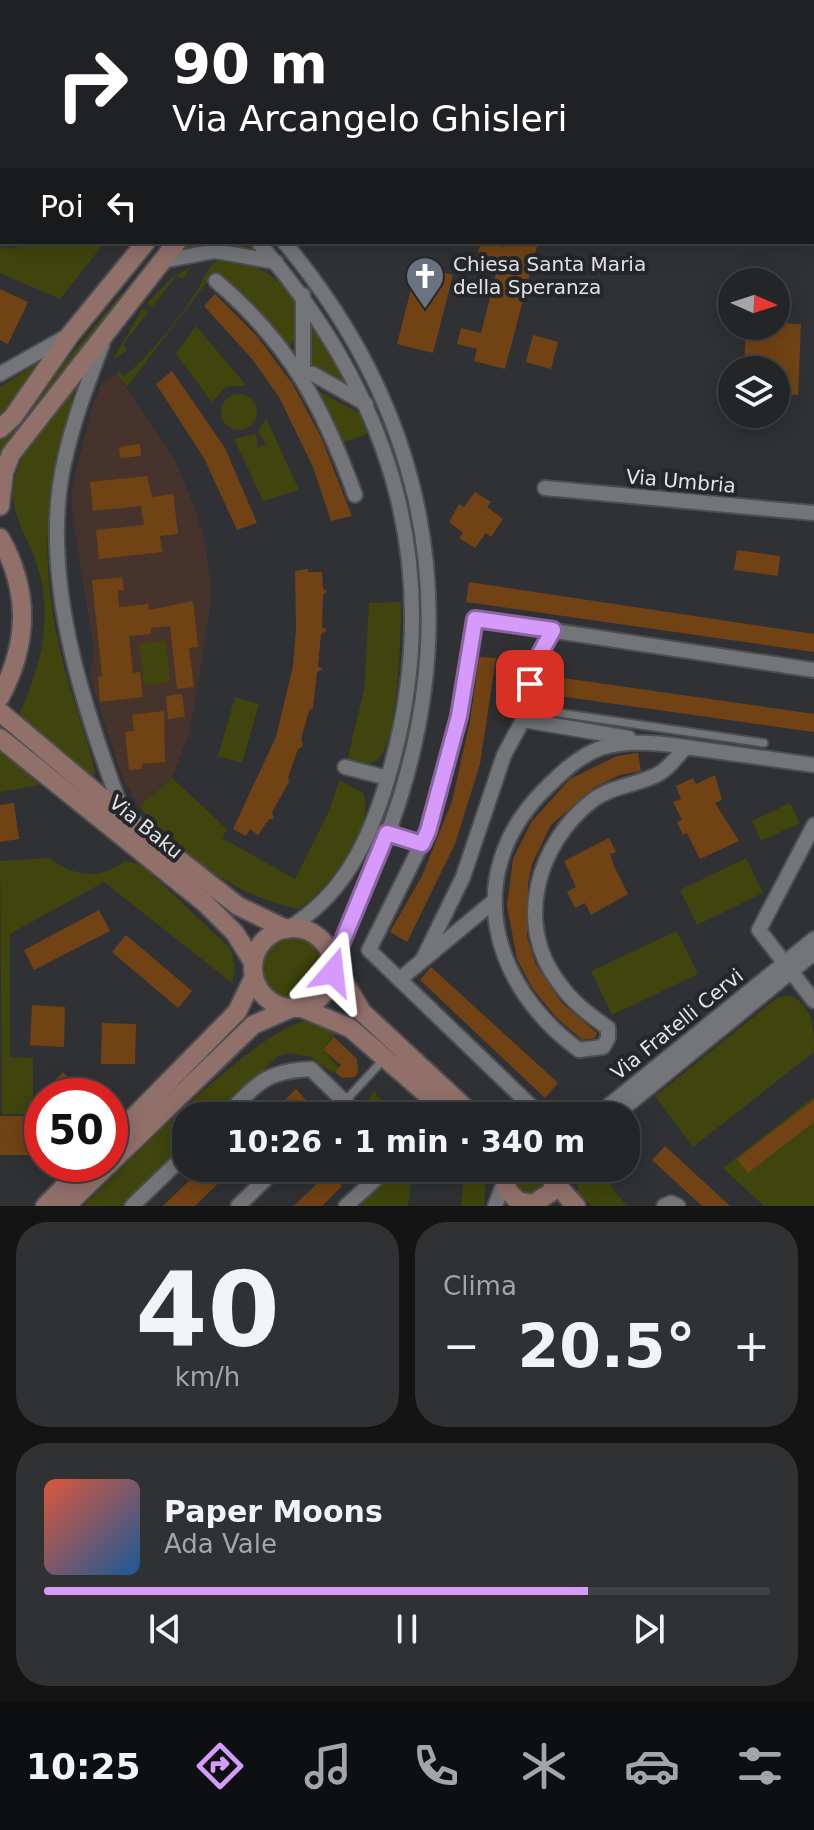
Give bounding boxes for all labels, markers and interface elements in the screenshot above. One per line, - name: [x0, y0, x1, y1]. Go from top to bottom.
- text: 90 m: [172, 31, 328, 96]
- icon: right: [40, 32, 144, 136]
- text: Via Arcangelo Ghisleri: [172, 98, 568, 139]
- icon: left: [100, 184, 144, 228]
- text: Poi: [40, 189, 84, 224]
- place label: Chiesa Santa Maria della Speranza: [453, 252, 646, 299]
- church icon: Chiesa Santa Maria della Speranza: [404, 255, 446, 310]
- north arrow: [718, 268, 790, 340]
- map controls: [718, 268, 790, 428]
- button: layers: [718, 356, 790, 428]
- street label: Via Umbria: [625, 464, 737, 498]
- pin: [496, 650, 564, 718]
- icon: arrive: [508, 662, 552, 706]
- street label: Via Baku: [105, 790, 187, 864]
- position arrow: [291, 930, 375, 1014]
- street label: Via Fratelli Cervi: [606, 963, 748, 1085]
- speed limit sign: 50: [24, 1078, 128, 1182]
- text: 10:26 · 1 min · 340 m: [227, 1124, 585, 1159]
- text: 40: [135, 1249, 280, 1371]
- text: Clima: [443, 1271, 517, 1301]
- text: 20.5°: [517, 1311, 696, 1381]
- text: −: [443, 1320, 480, 1371]
- text: +: [733, 1320, 770, 1371]
- text: km/h: [175, 1362, 240, 1392]
- text: Paper Moons: [164, 1494, 383, 1529]
- text: Ada Vale: [164, 1529, 277, 1559]
- icon: previous: [143, 1607, 187, 1651]
- icon: pause: [385, 1607, 429, 1651]
- icon: next: [627, 1607, 671, 1651]
- icon: directions: [192, 1738, 248, 1794]
- icon: music: [300, 1738, 356, 1794]
- icon: phone: [408, 1738, 464, 1794]
- icon: climate: [516, 1738, 572, 1794]
- icon: car: [624, 1738, 680, 1794]
- icon: filters: [732, 1738, 788, 1794]
- text: 10:25: [26, 1746, 141, 1787]

